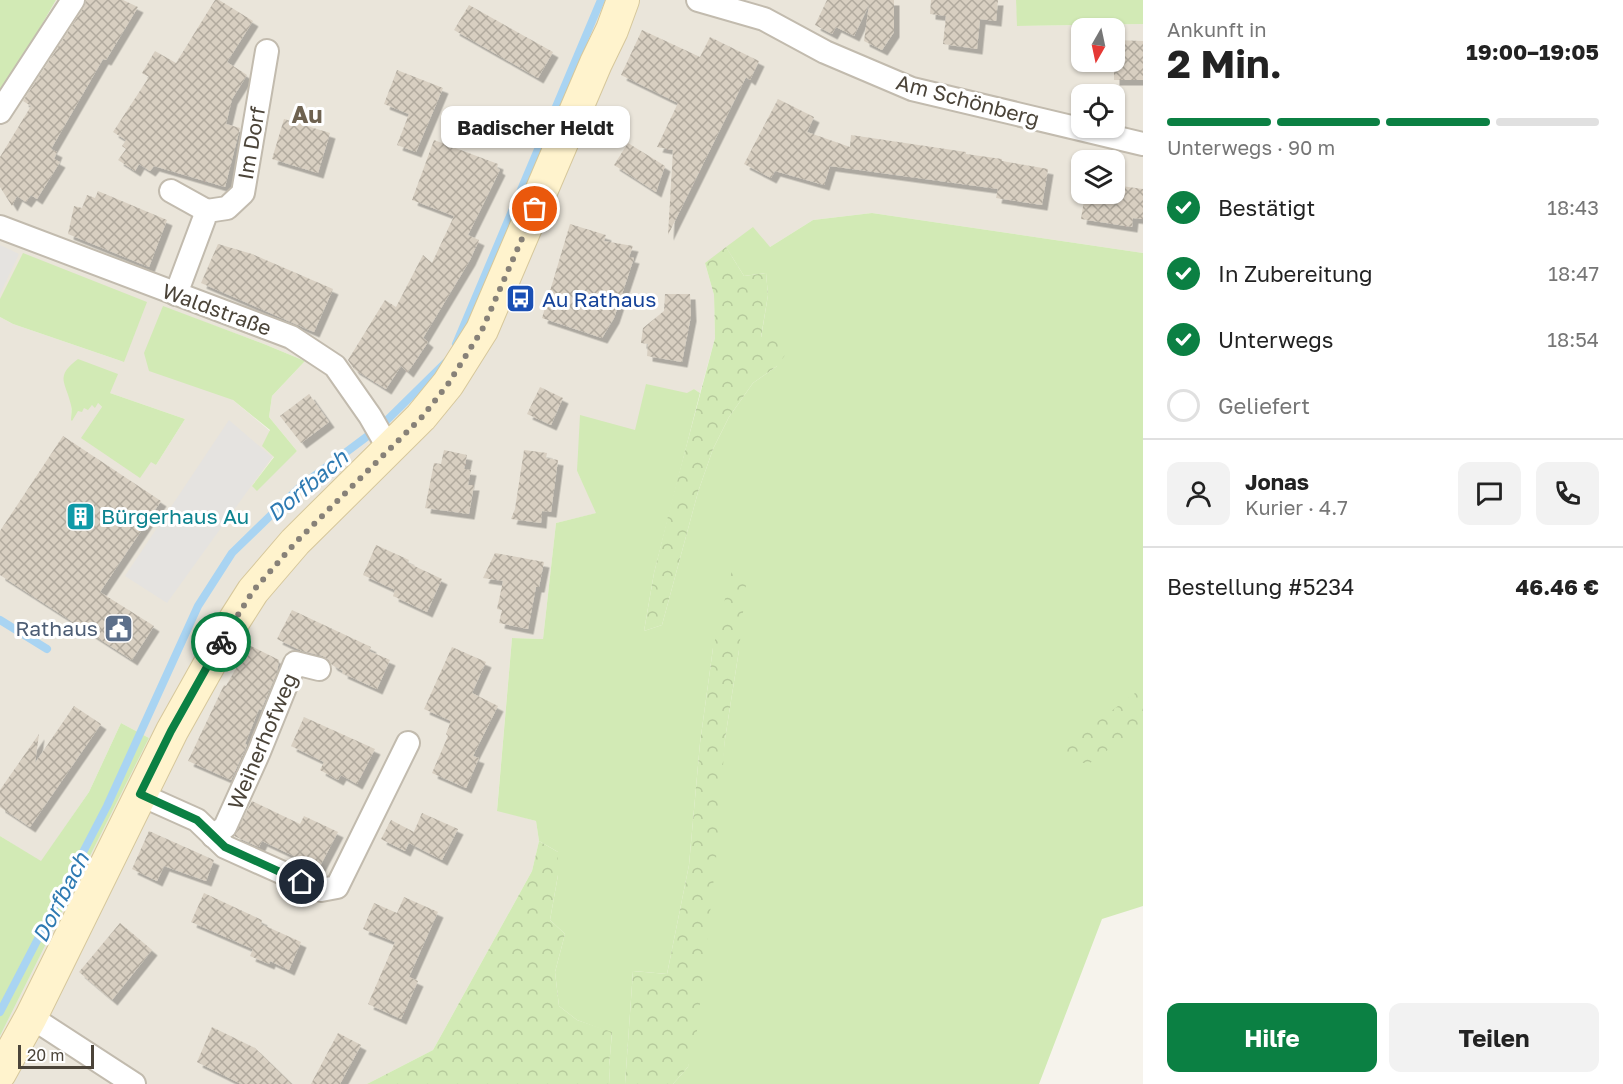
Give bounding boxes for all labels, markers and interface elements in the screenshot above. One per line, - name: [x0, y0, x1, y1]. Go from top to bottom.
- text: Ankunft in: [1167, 17, 1267, 41]
- north arrow: [1071, 18, 1125, 72]
- map controls: [1071, 18, 1125, 204]
- text: 19:00–19:05: [1466, 38, 1599, 65]
- text: 2 Min.: [1167, 40, 1282, 87]
- street label: Am Schönberg: [894, 68, 1042, 132]
- button: locate: [1071, 84, 1125, 138]
- district label: Au: [292, 99, 322, 128]
- street label: Im Dorf: [232, 104, 270, 182]
- callout: Badischer Heldt: [440, 107, 630, 149]
- text: Badischer Heldt: [457, 115, 614, 139]
- text: Unterwegs · 90 m: [1167, 135, 1335, 159]
- button: layers: [1071, 150, 1125, 204]
- pin: [509, 183, 560, 234]
- icon: check: [1167, 191, 1200, 224]
- icon: bag: [518, 192, 551, 225]
- text: Bestätigt: [1218, 194, 1315, 221]
- text: 18:43: [1547, 195, 1599, 219]
- icon: check: [1167, 257, 1200, 290]
- text: In Zubereitung: [1218, 260, 1373, 287]
- text: 18:47: [1548, 261, 1599, 285]
- street label: Waldstraße: [159, 277, 275, 341]
- bus stop icon: Au Rathaus: [505, 283, 537, 315]
- place label: Au Rathaus: [542, 286, 656, 312]
- icon: check: [1167, 323, 1200, 356]
- text: Unterwegs: [1218, 326, 1334, 353]
- text: 18:54: [1547, 327, 1599, 351]
- text: Geliefert: [1218, 392, 1310, 419]
- water label: Dorfbach: [261, 442, 354, 527]
- button: person: [1167, 462, 1230, 525]
- button: chat: [1458, 462, 1521, 525]
- button: phone: [1536, 462, 1599, 525]
- text: Jonas: [1245, 468, 1309, 495]
- text: Kurier · 4.7: [1245, 495, 1348, 519]
- building icon: Bürgerhaus Au: [64, 500, 96, 532]
- place label: Bürgerhaus Au: [101, 503, 249, 529]
- text: Bestellung #5234: [1167, 573, 1354, 600]
- text: 46.46 €: [1516, 573, 1599, 600]
- public building icon: Rathaus: [103, 612, 135, 644]
- courier: [191, 612, 251, 672]
- place label: Rathaus: [15, 615, 98, 641]
- icon: bike: [205, 626, 238, 659]
- street label: Weiherhofweg: [222, 669, 302, 813]
- water label: Dorfbach: [26, 846, 95, 946]
- pin: [276, 856, 327, 907]
- icon: home: [285, 865, 318, 898]
- button: Hilfe: [1167, 1003, 1377, 1072]
- button: Teilen: [1389, 1003, 1599, 1072]
- scale bar: [18, 1042, 94, 1070]
- text: 20 m: [27, 1045, 64, 1065]

